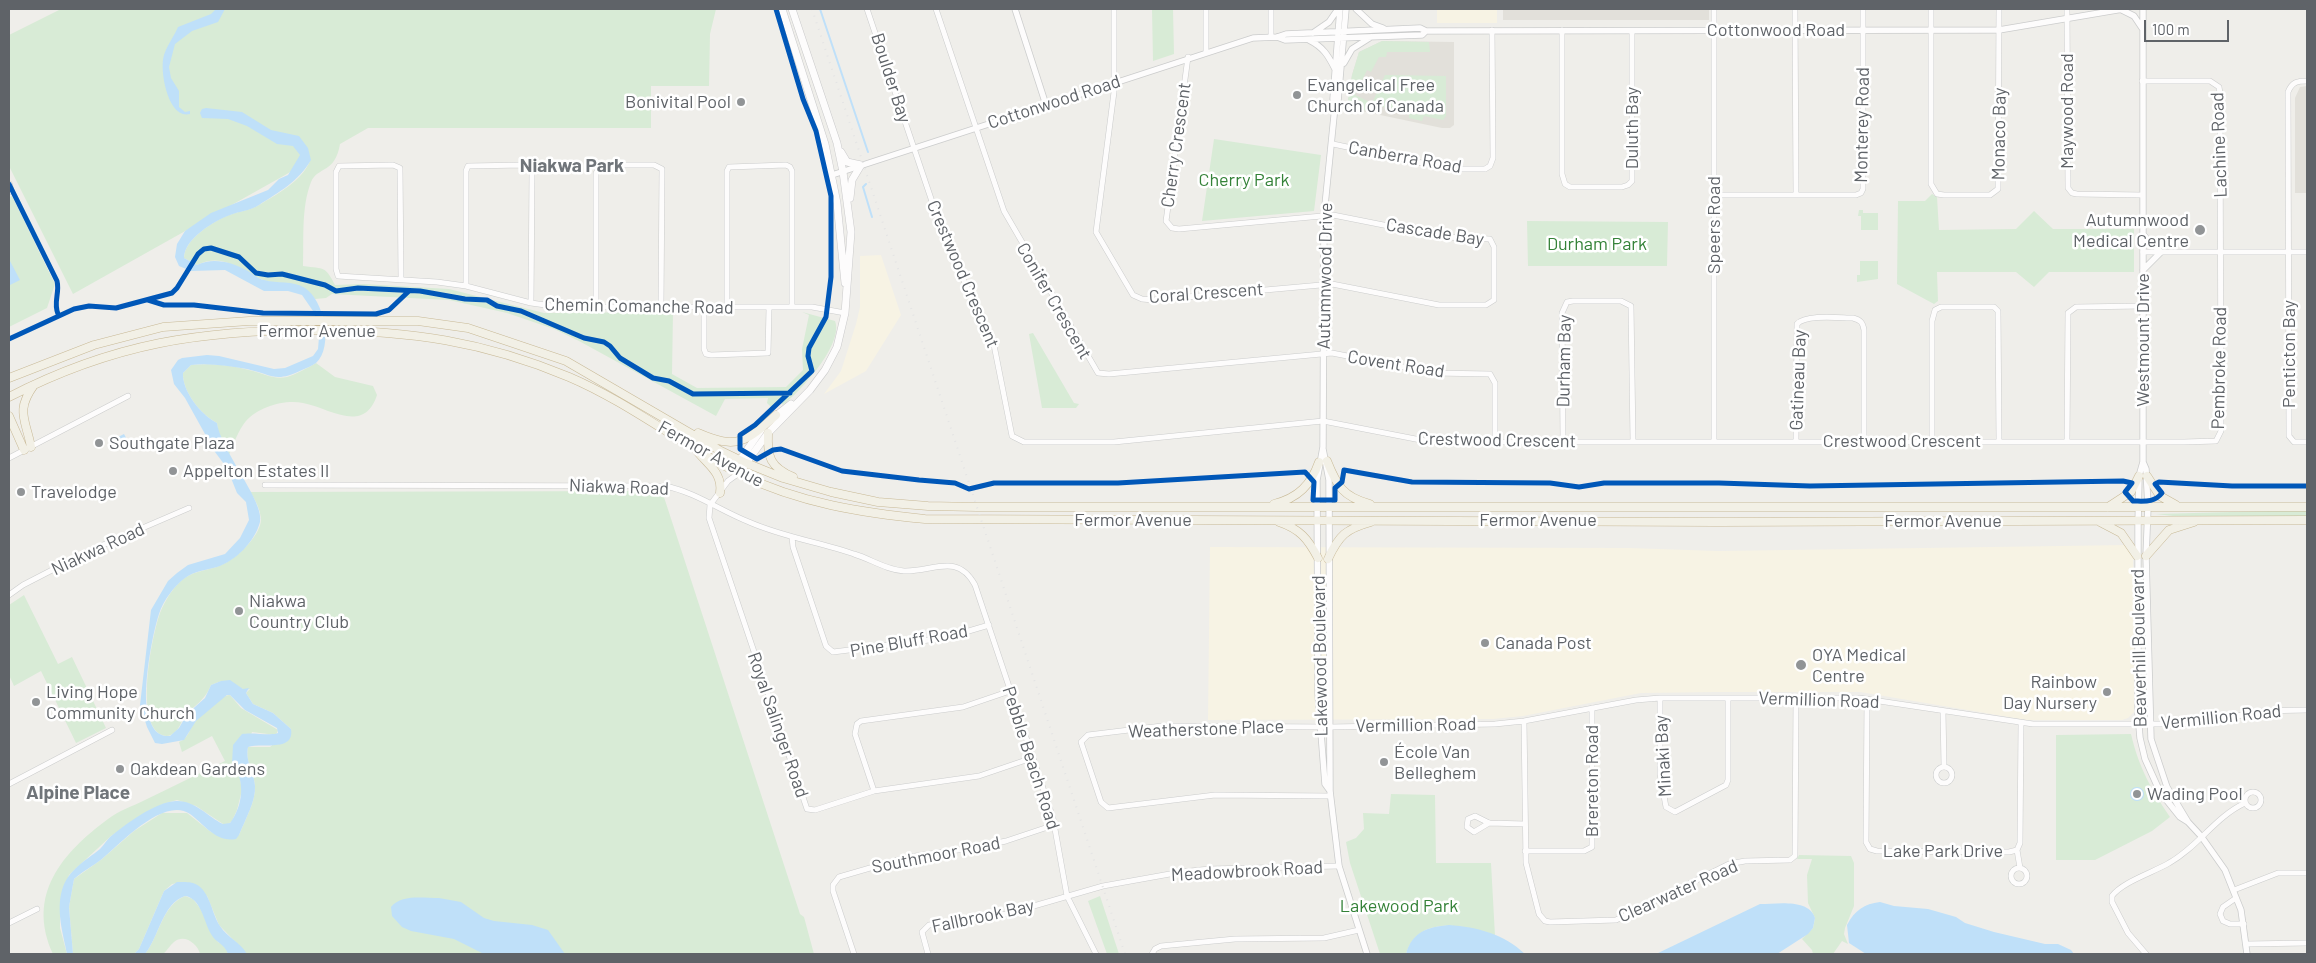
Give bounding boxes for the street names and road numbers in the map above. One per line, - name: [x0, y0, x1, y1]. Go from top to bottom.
- street label: Cottonwood Road: [1707, 19, 1845, 41]
- street label: Boulder Bay: [866, 30, 916, 126]
- street label: Maywood Road: [2056, 53, 2078, 169]
- street label: Monterey Road: [1850, 67, 1874, 183]
- street label: Cottonwood Road: [985, 70, 1123, 134]
- street label: Cherry Crescent: [1157, 81, 1195, 209]
- street label: Duluth Bay: [1621, 87, 1643, 169]
- street label: Monaco Bay: [1987, 87, 2011, 181]
- street label: Lachine Road: [2206, 92, 2232, 198]
- street label: Canberra Road: [1347, 136, 1463, 178]
- street label: Speers Road: [1703, 176, 1725, 274]
- street label: Crestwood Crescent: [922, 197, 1004, 351]
- street label: Autumnwood Drive: [1313, 202, 1337, 350]
- street label: Cascade Bay: [1385, 214, 1485, 250]
- street label: Conifer Crescent: [1012, 239, 1096, 363]
- street label: Westmount Drive: [2132, 273, 2154, 407]
- street label: Coral Crescent: [1148, 278, 1264, 308]
- street label: Chemin Comanche Road: [544, 294, 734, 318]
- street label: Penticton Bay: [2278, 300, 2300, 408]
- street label: Pembroke Road: [2207, 307, 2231, 429]
- street label: Durham Bay: [1552, 314, 1576, 408]
- street label: Fermor Avenue: [258, 320, 376, 342]
- street label: Gatineau Bay: [1785, 329, 1811, 431]
- street label: Covent Road: [1346, 346, 1446, 382]
- street label: Fermor Avenue: [654, 416, 768, 492]
- street label: Crestwood Crescent: [1418, 428, 1576, 452]
- street label: Crestwood Crescent: [1823, 430, 1981, 452]
- street label: Niakwa Road: [568, 474, 670, 500]
- street label: Fermor Avenue: [1074, 509, 1192, 531]
- street label: Fermor Avenue: [1479, 509, 1597, 531]
- street label: Fermor Avenue: [1884, 510, 2002, 532]
- street label: Niakwa Road: [48, 518, 148, 580]
- street label: Beaverhill Boulevard: [2127, 569, 2151, 727]
- street label: Lakewood Boulevard: [1308, 575, 1332, 737]
- street label: Pine Bluff Road: [848, 620, 970, 662]
- street label: Royal Salinger Road: [743, 649, 813, 801]
- street label: Pebble Beach Road: [998, 684, 1064, 832]
- street label: Vermillion Road: [1758, 687, 1880, 713]
- street label: Vermillion Road: [2160, 700, 2282, 734]
- street label: Vermillion Road: [1355, 713, 1477, 737]
- street label: Minaki Bay: [1650, 714, 1676, 798]
- street label: Weatherstone Place: [1128, 715, 1284, 743]
- street label: Brereton Road: [1581, 725, 1603, 837]
- street label: Southmoor Road: [870, 832, 1002, 878]
- street label: Lake Park Drive: [1883, 840, 2003, 862]
- street label: Clearwater Road: [1615, 855, 1741, 927]
- street label: Meadowbrook Road: [1170, 856, 1324, 886]
- street label: Fallbrook Bay: [930, 895, 1036, 937]

